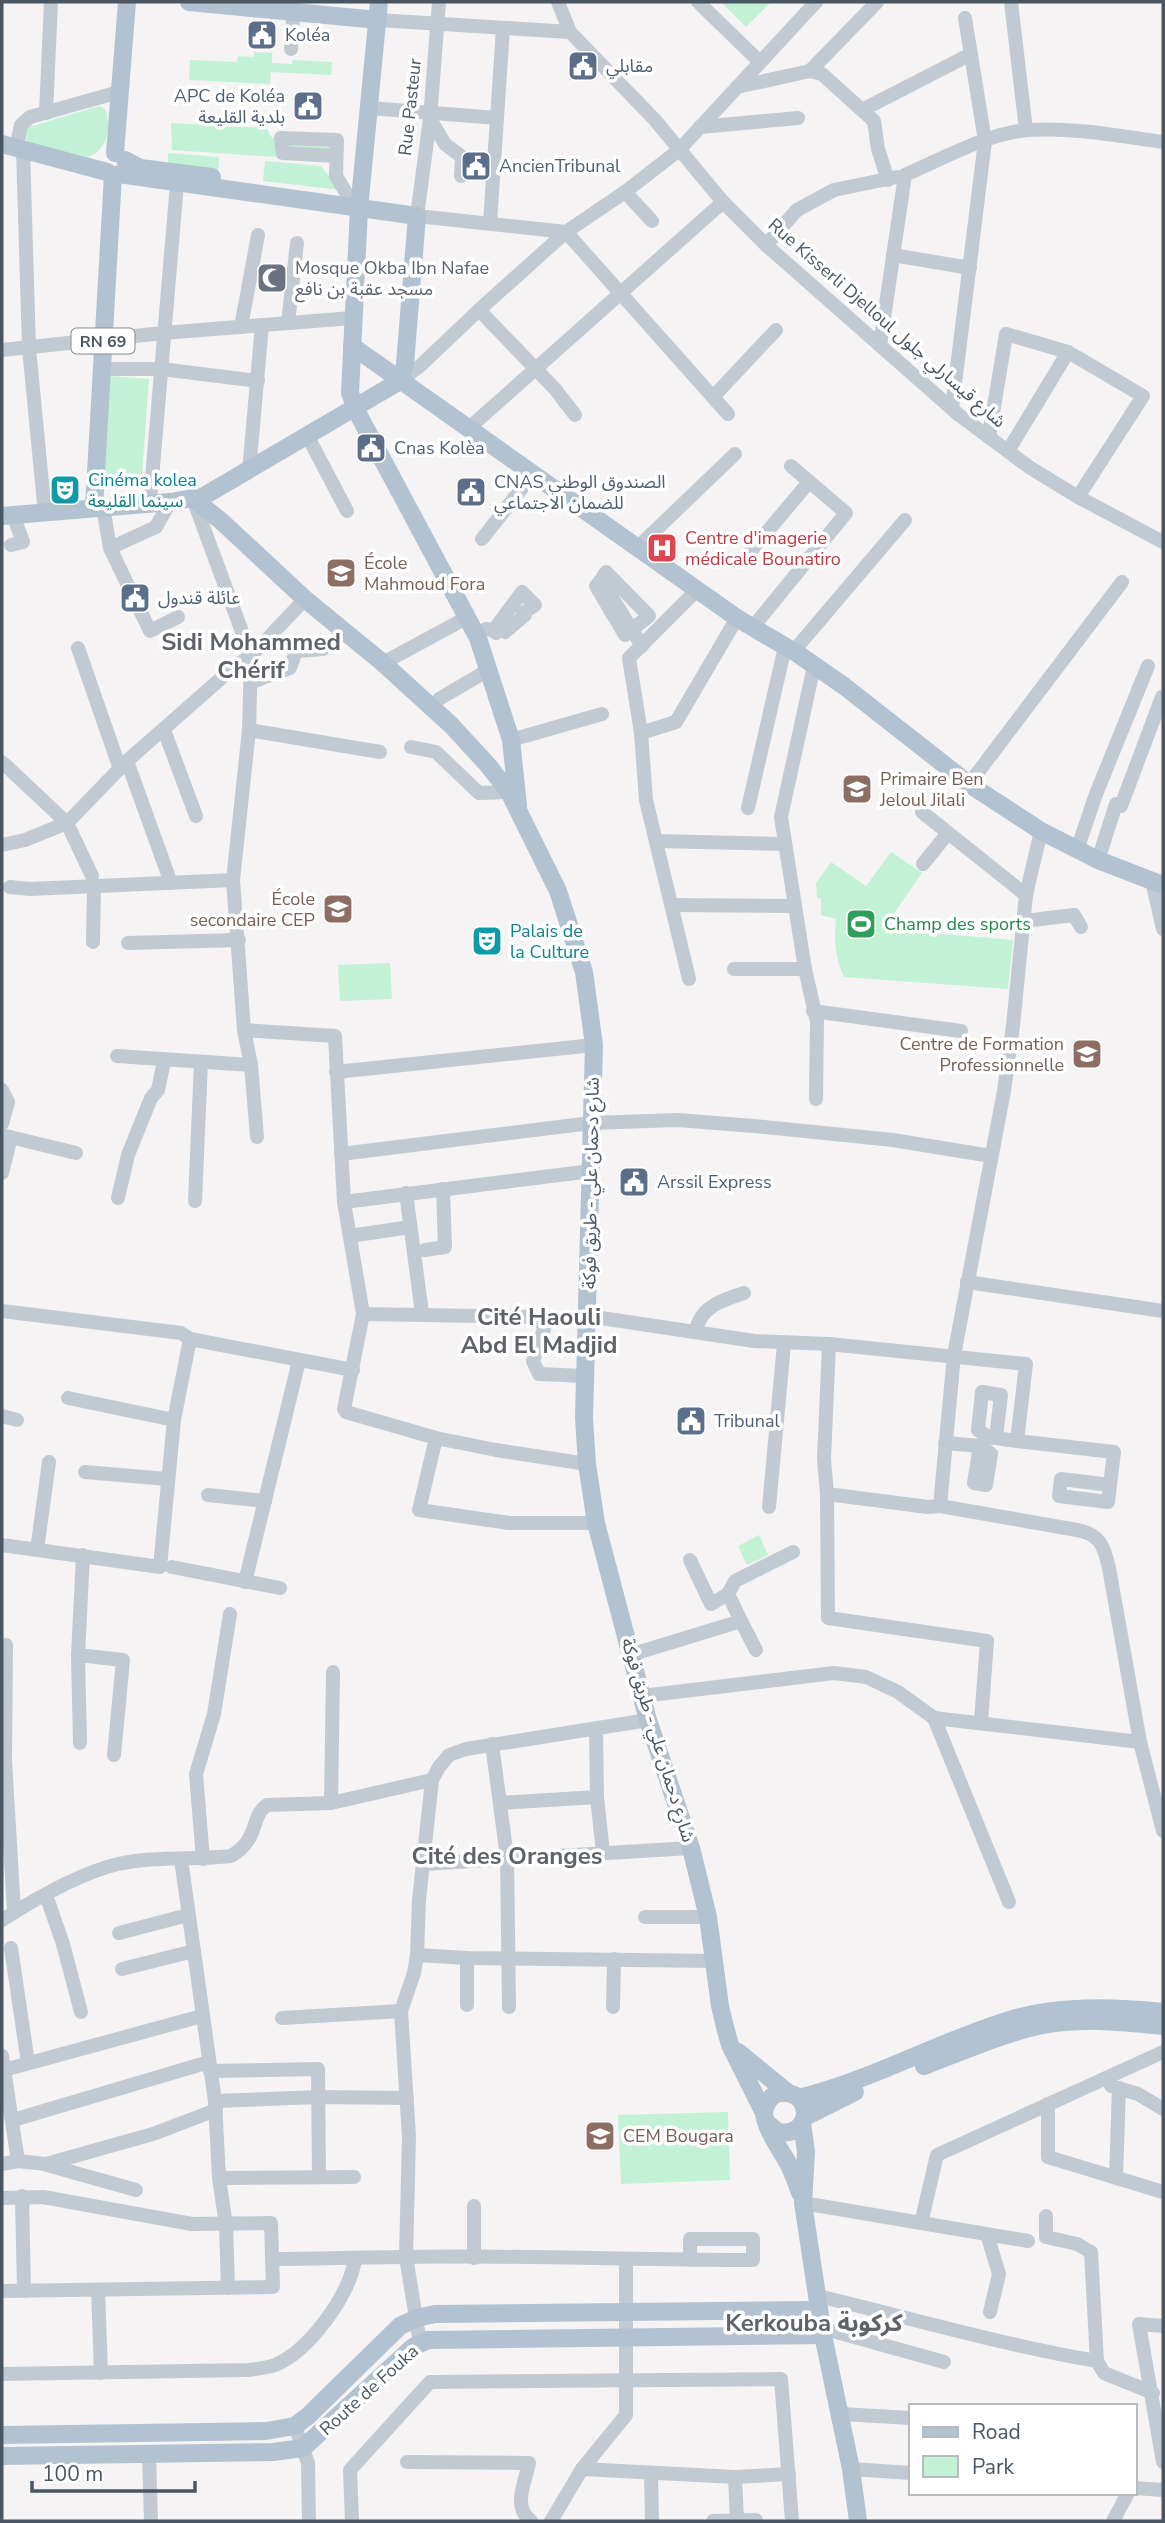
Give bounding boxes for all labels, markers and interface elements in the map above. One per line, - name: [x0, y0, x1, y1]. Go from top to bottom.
- public building icon: Koléa: [245, 18, 279, 52]
- place label: Koléa: [285, 23, 330, 47]
- public building icon: مقابلي: [566, 49, 600, 83]
- place label: مقابلي: [606, 54, 653, 79]
- street label: Rue Pasteur: [393, 57, 427, 157]
- place label: APC de Koléa بلدية القليعة: [174, 84, 285, 129]
- public building icon: APC de Koléa بلدية القليعة: [291, 89, 325, 123]
- public building icon: AncienTribunal: [459, 149, 493, 183]
- place label: AncienTribunal: [499, 154, 621, 178]
- street label: Rue Kisserli Djelloul شارع قيسارلي جلول: [762, 213, 1011, 435]
- place label: Mosque Okba Ibn Nafae مسجد عقبة بن نافع: [295, 256, 489, 303]
- mosque icon: Mosque Okba Ibn Nafae مسجد عقبة بن نافع: [255, 261, 289, 295]
- road number: RN 69: [72, 328, 134, 354]
- public building icon: Cnas Kolèa: [354, 431, 388, 465]
- place label: Cnas Kolèa: [394, 436, 485, 460]
- place label: Cinéma kolea سينما القليعة: [88, 468, 197, 513]
- place label: CNAS الصندوق الوطني للضمان الاجتماعي: [494, 470, 666, 516]
- theatre icon: Cinéma kolea سينما القليعة: [48, 473, 82, 507]
- public building icon: CNAS الصندوق الوطني للضمان الاجتماعي: [454, 475, 488, 509]
- place label: Centre d'imagerie médicale Bounatiro: [685, 526, 841, 571]
- hospital icon: Centre d'imagerie médicale Bounatiro: [645, 531, 679, 565]
- place label: École Mahmoud Fora: [364, 551, 485, 596]
- school or university icon: École Mahmoud Fora: [324, 556, 358, 590]
- public building icon: عائلة قندول: [118, 581, 152, 615]
- place label: عائلة قندول: [158, 586, 240, 610]
- district label: Sidi Mohammed Chérif: [161, 626, 341, 686]
- place label: Primaire Ben Jeloul Jilali: [879, 767, 983, 812]
- school or university icon: Primaire Ben Jeloul Jilali: [840, 772, 874, 806]
- place label: École secondaire CEP: [190, 887, 315, 932]
- school or university icon: École secondaire CEP: [321, 892, 355, 926]
- sports icon: Champ des sports: [844, 907, 878, 941]
- place label: Champ des sports: [884, 912, 1031, 936]
- place label: Palais de la Culture: [510, 919, 589, 964]
- theatre icon: Palais de la Culture: [470, 924, 504, 958]
- place label: Centre de Formation Professionnelle: [900, 1032, 1064, 1077]
- school or university icon: Centre de Formation Professionnelle: [1070, 1037, 1104, 1071]
- street label: شارع دحمان علي - طريق فوكة: [577, 1077, 607, 1289]
- public building icon: Arssil Express: [617, 1165, 651, 1199]
- place label: Arssil Express: [657, 1170, 772, 1194]
- district label: Cité Haouli Abd El Madjid: [461, 1301, 617, 1361]
- public building icon: Tribunal: [674, 1404, 708, 1438]
- place label: Tribunal: [714, 1409, 780, 1433]
- street label: شارع دحمان علي - طريق فوكة: [614, 1635, 700, 1846]
- district label: Cité des Oranges: [411, 1840, 603, 1872]
- school or university icon: CEM Bougara: [583, 2119, 617, 2153]
- place label: CEM Bougara: [623, 2124, 734, 2148]
- district label: Kerkouba كركوبة: [725, 2307, 904, 2339]
- street label: Route de Fouka: [314, 2339, 424, 2441]
- legend: [909, 2404, 1137, 2495]
- text: Road: [972, 2418, 1021, 2446]
- scale bar: [32, 2450, 194, 2494]
- text: Park: [972, 2453, 1014, 2481]
- text: 100 m: [42, 2460, 103, 2488]

